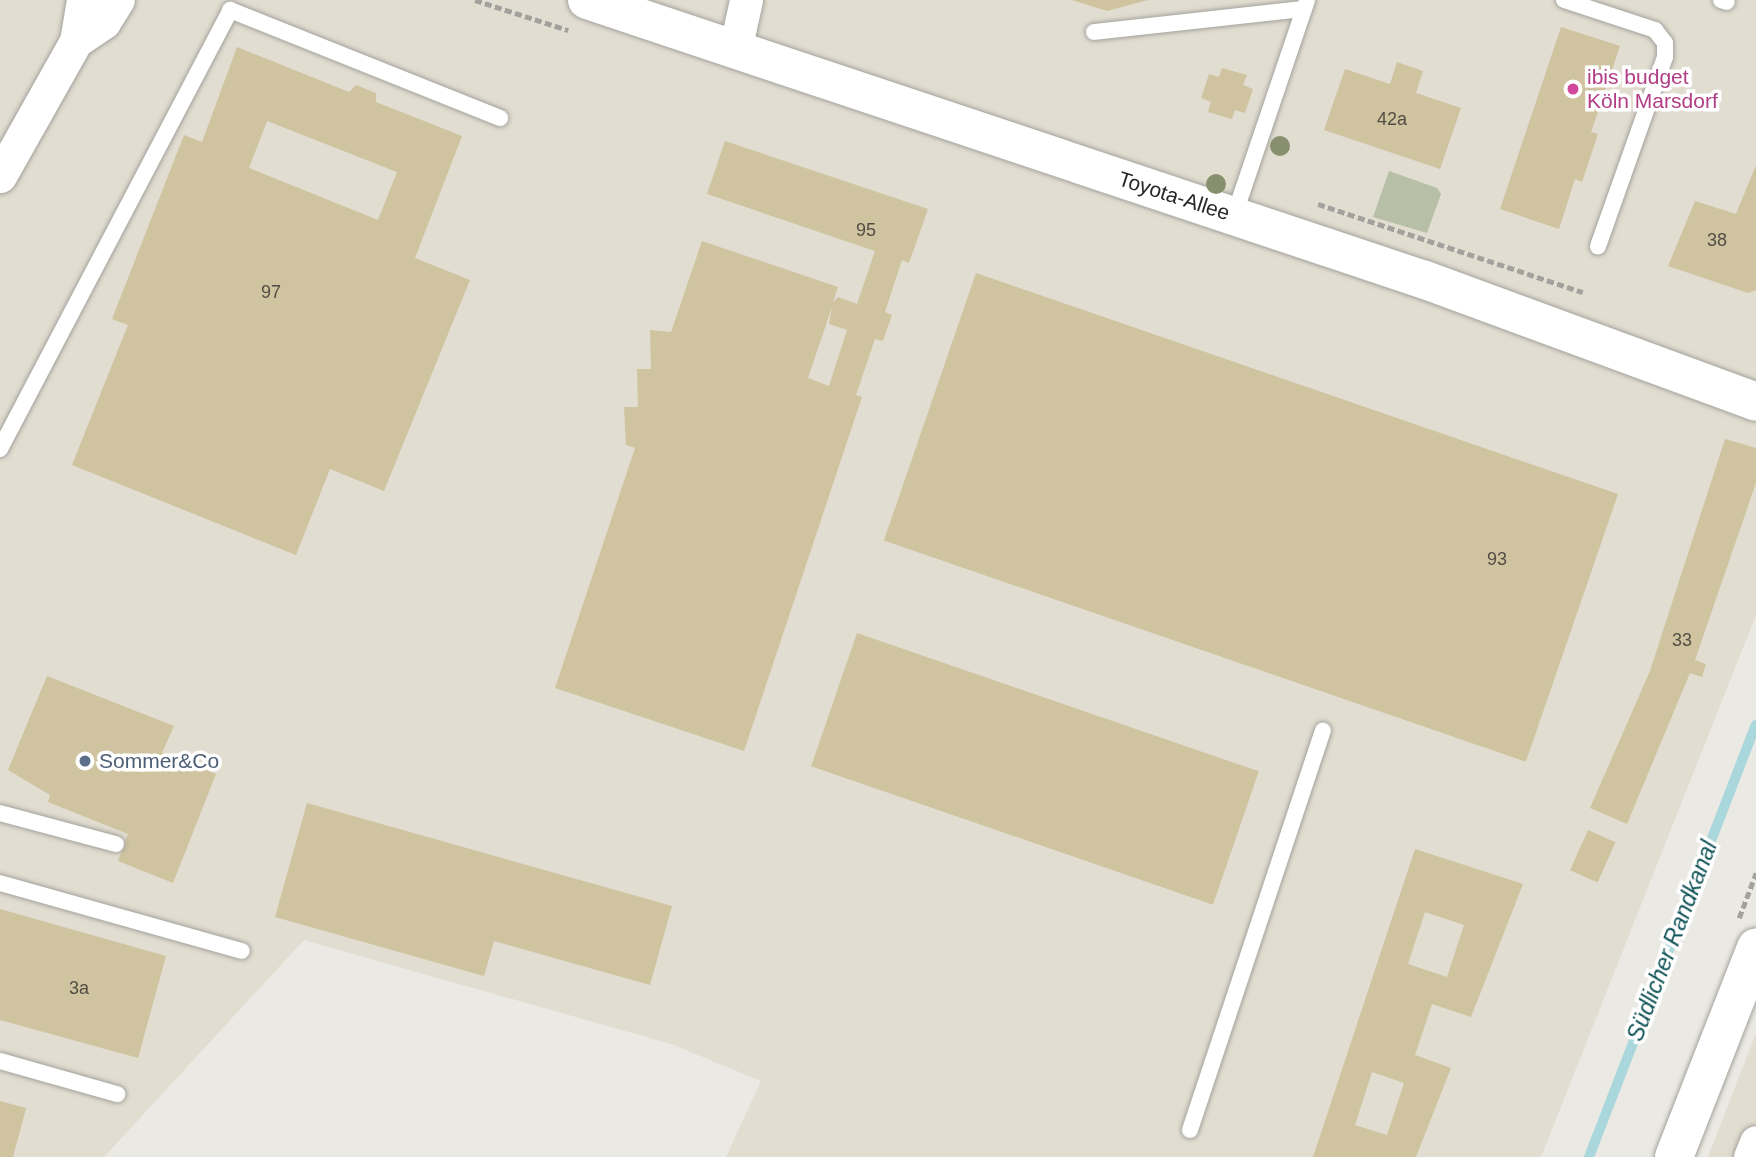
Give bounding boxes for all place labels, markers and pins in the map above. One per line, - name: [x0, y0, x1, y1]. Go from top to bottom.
- place label: ibis budget Köln Marsdorf: [1587, 64, 1718, 114]
- marker: ibis budget Köln Marsdorf: [1565, 81, 1581, 97]
- place label: Sommer&Co: [99, 748, 219, 774]
- marker: Sommer&Co: [77, 753, 93, 769]

